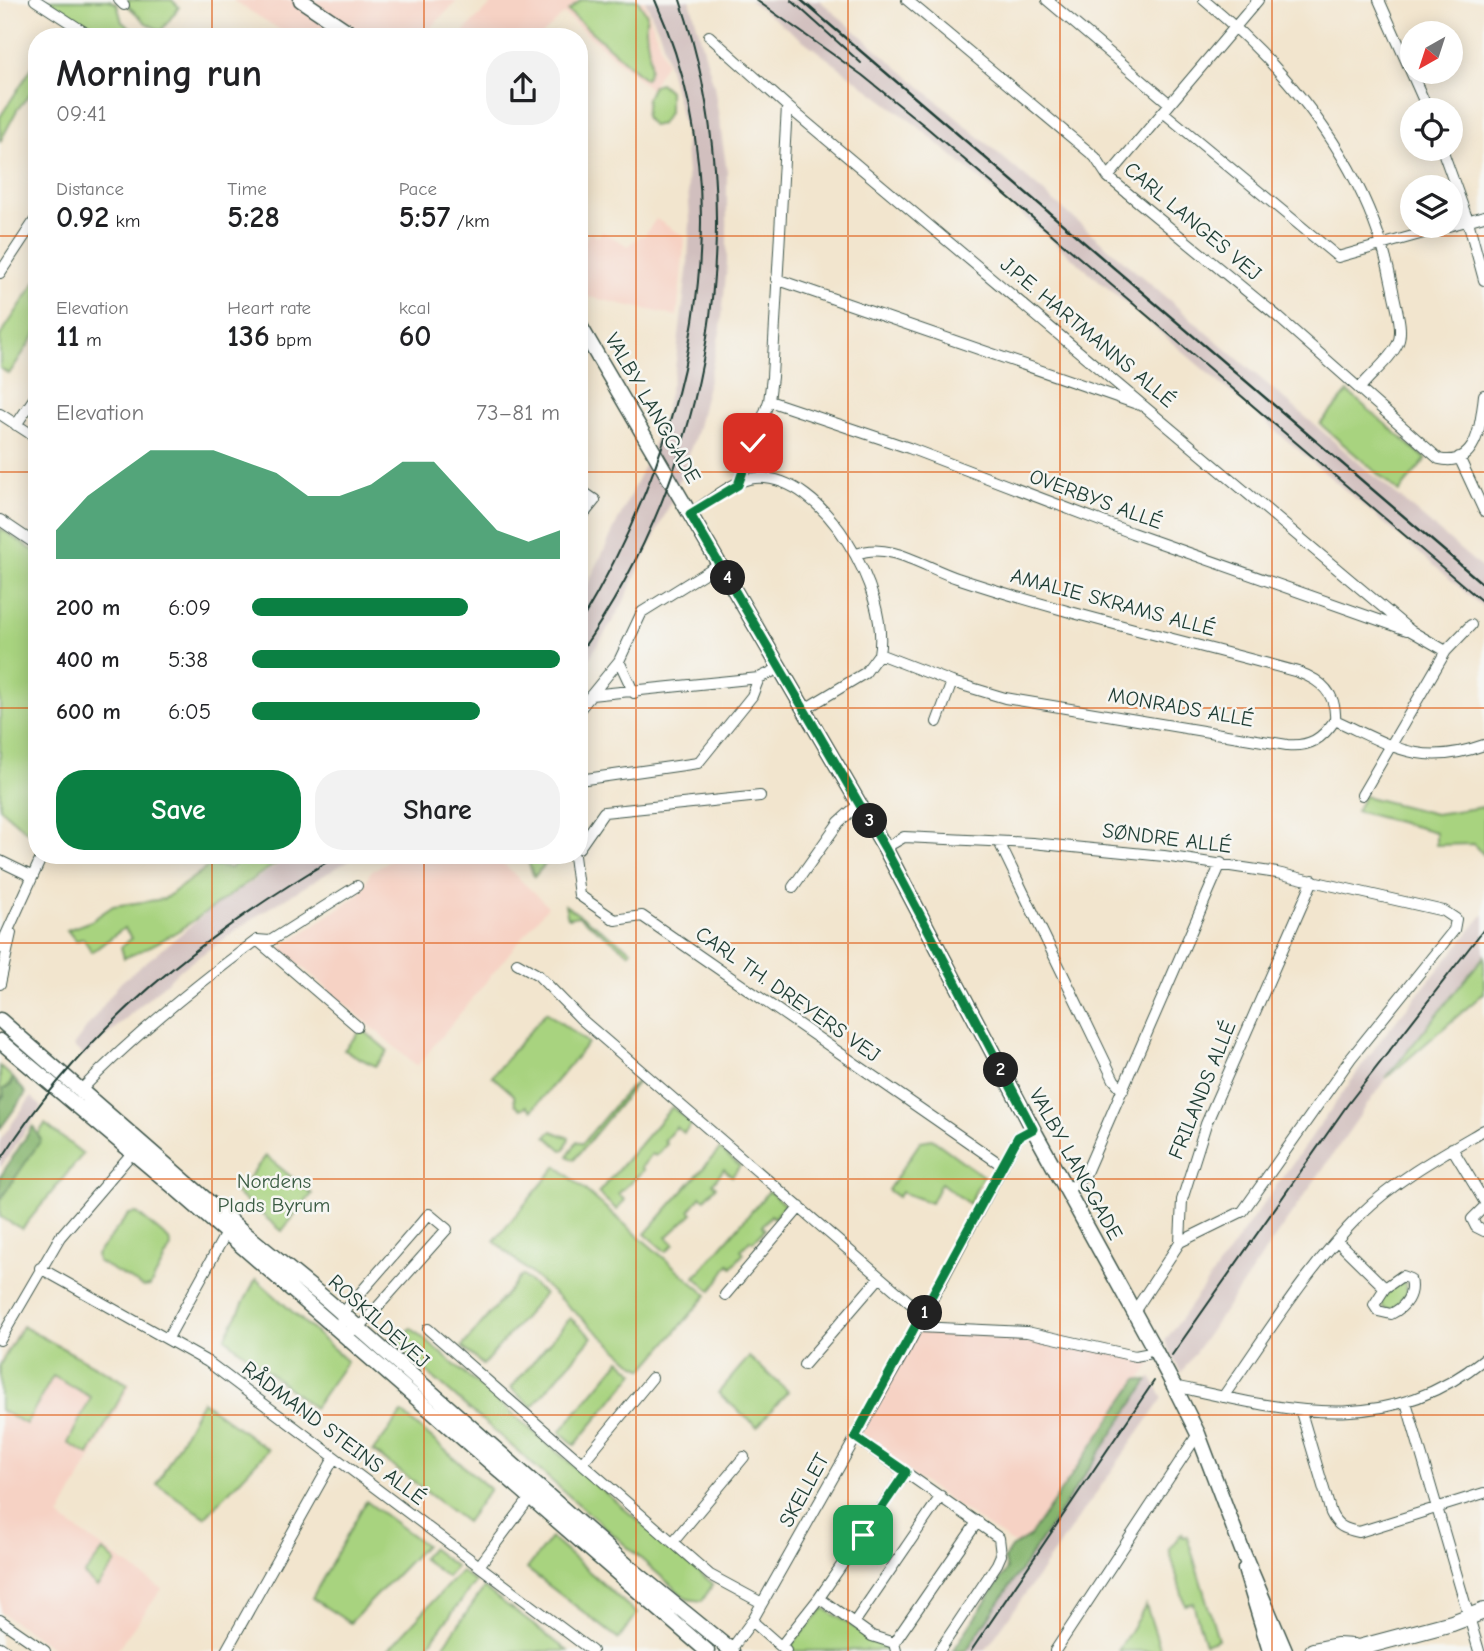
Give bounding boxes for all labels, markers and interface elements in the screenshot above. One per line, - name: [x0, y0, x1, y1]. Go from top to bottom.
- north arrow: [1400, 21, 1463, 84]
- map controls: [1400, 21, 1463, 238]
- button: share: [486, 51, 560, 125]
- text: Morning run: [56, 52, 262, 96]
- button: locate: [1400, 98, 1463, 161]
- text: 09:41: [56, 100, 107, 127]
- street label: CARL LANGES VEJ: [1120, 157, 1266, 285]
- button: layers: [1400, 175, 1463, 238]
- text: Distance: [56, 178, 124, 200]
- text: Time: [227, 178, 267, 200]
- text: Pace: [399, 178, 437, 200]
- text: 0.92: [56, 200, 109, 235]
- text: 5:28: [227, 200, 280, 235]
- text: 5:57: [399, 200, 450, 235]
- text: km: [109, 210, 141, 232]
- text: /km: [450, 210, 490, 232]
- street label: J.P.E. HARTMANNS ALLÉ: [996, 252, 1180, 412]
- text: Elevation: [56, 297, 129, 319]
- text: Heart rate: [227, 297, 311, 319]
- text: kcal: [399, 297, 431, 319]
- text: 11: [56, 319, 80, 354]
- text: 136: [227, 319, 270, 354]
- text: 60: [399, 319, 432, 354]
- street label: VALBY LANGGADE: [600, 328, 706, 488]
- text: m: [80, 329, 102, 351]
- text: bpm: [270, 329, 312, 351]
- text: Elevation: [56, 399, 144, 426]
- text: 73–81 m: [476, 399, 560, 426]
- pin: [723, 413, 783, 473]
- icon: check: [734, 424, 772, 462]
- street label: OVERBYS ALLÉ: [1026, 464, 1166, 534]
- pin: 4: [710, 560, 746, 596]
- street label: AMALIE SKRAMS ALLÉ: [1008, 563, 1218, 641]
- text: 4: [723, 566, 732, 588]
- text: 200 m: [56, 594, 120, 621]
- text: 6:09: [168, 594, 211, 621]
- text: 400 m: [56, 646, 120, 673]
- text: 5:38: [168, 646, 208, 673]
- street label: MONRADS ALLÉ: [1106, 682, 1256, 732]
- text: 600 m: [56, 698, 121, 725]
- text: 6:05: [168, 698, 211, 725]
- button: Save: [56, 770, 301, 850]
- button: Share: [315, 770, 560, 850]
- pin: 3: [852, 804, 888, 838]
- text: 3: [865, 809, 874, 831]
- street label: SØNDRE ALLÉ: [1101, 818, 1233, 858]
- street label: CARL TH. DREYERS VEJ: [691, 921, 885, 1067]
- street label: FRILANDS ALLÉ: [1163, 1017, 1241, 1163]
- pin: 2: [984, 1052, 1018, 1088]
- text: 2: [996, 1058, 1005, 1080]
- street label: VALBY LANGGADE: [1024, 1084, 1128, 1244]
- park label: Nordens Plads Byrum: [218, 1169, 330, 1217]
- street label: ROSKILDEVEJ: [324, 1269, 434, 1373]
- pin: 1: [908, 1296, 942, 1330]
- text: 1: [921, 1301, 928, 1323]
- street label: RÅDMAND STEINS ALLÉ: [238, 1356, 430, 1510]
- street label: SKELLET: [774, 1449, 834, 1531]
- pin: [833, 1505, 893, 1565]
- icon: arrive: [844, 1516, 882, 1554]

